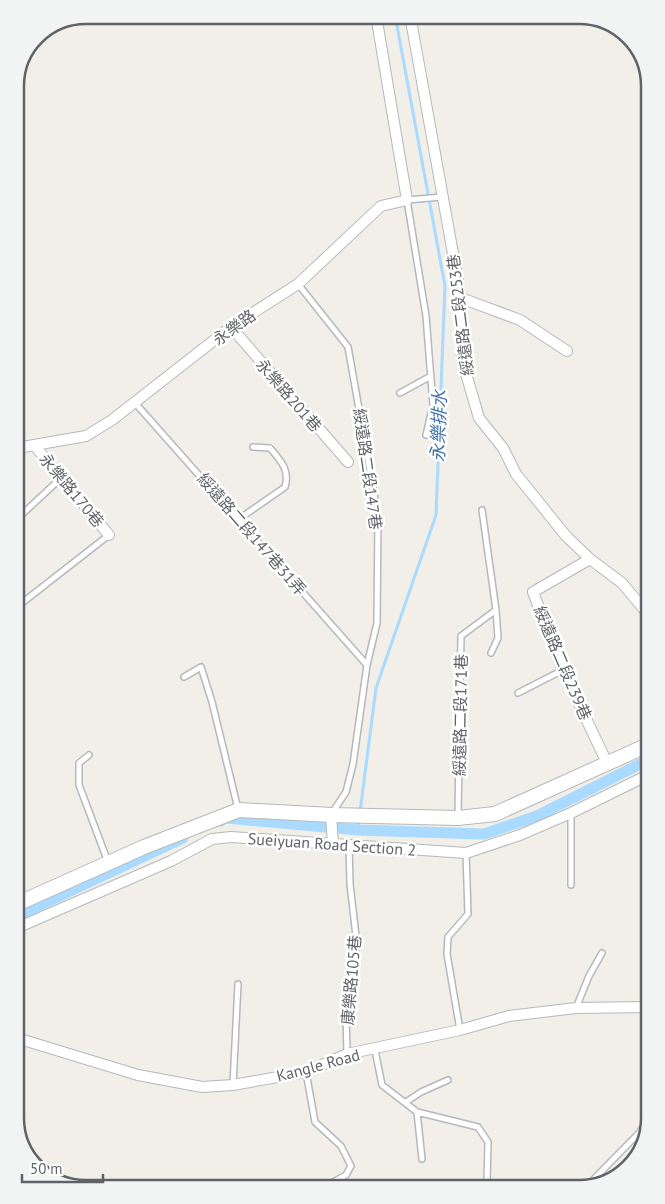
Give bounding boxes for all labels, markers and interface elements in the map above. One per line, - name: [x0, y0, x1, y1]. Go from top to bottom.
- street label: 綏遠路二段253巷: [443, 253, 477, 377]
- street label: 永樂路: [209, 305, 259, 349]
- street label: 永樂路201巷: [252, 354, 326, 436]
- water label: 永樂排水: [426, 389, 451, 462]
- street label: 綏遠路二段147巷: [350, 407, 386, 531]
- street label: 永樂路170巷: [35, 449, 109, 531]
- street label: 綏遠路二段147巷31弄: [193, 469, 311, 599]
- street label: 綏遠路二段239巷: [530, 603, 596, 723]
- street label: 綏遠路二段171巷: [449, 654, 471, 776]
- street label: Sueiyuan Road Section 2: [247, 828, 417, 860]
- street label: 康樂路105巷: [337, 934, 365, 1026]
- street label: Kangle Road: [274, 1044, 362, 1086]
- scale bar: [22, 1152, 104, 1184]
- text: 50 m: [30, 1159, 63, 1178]

